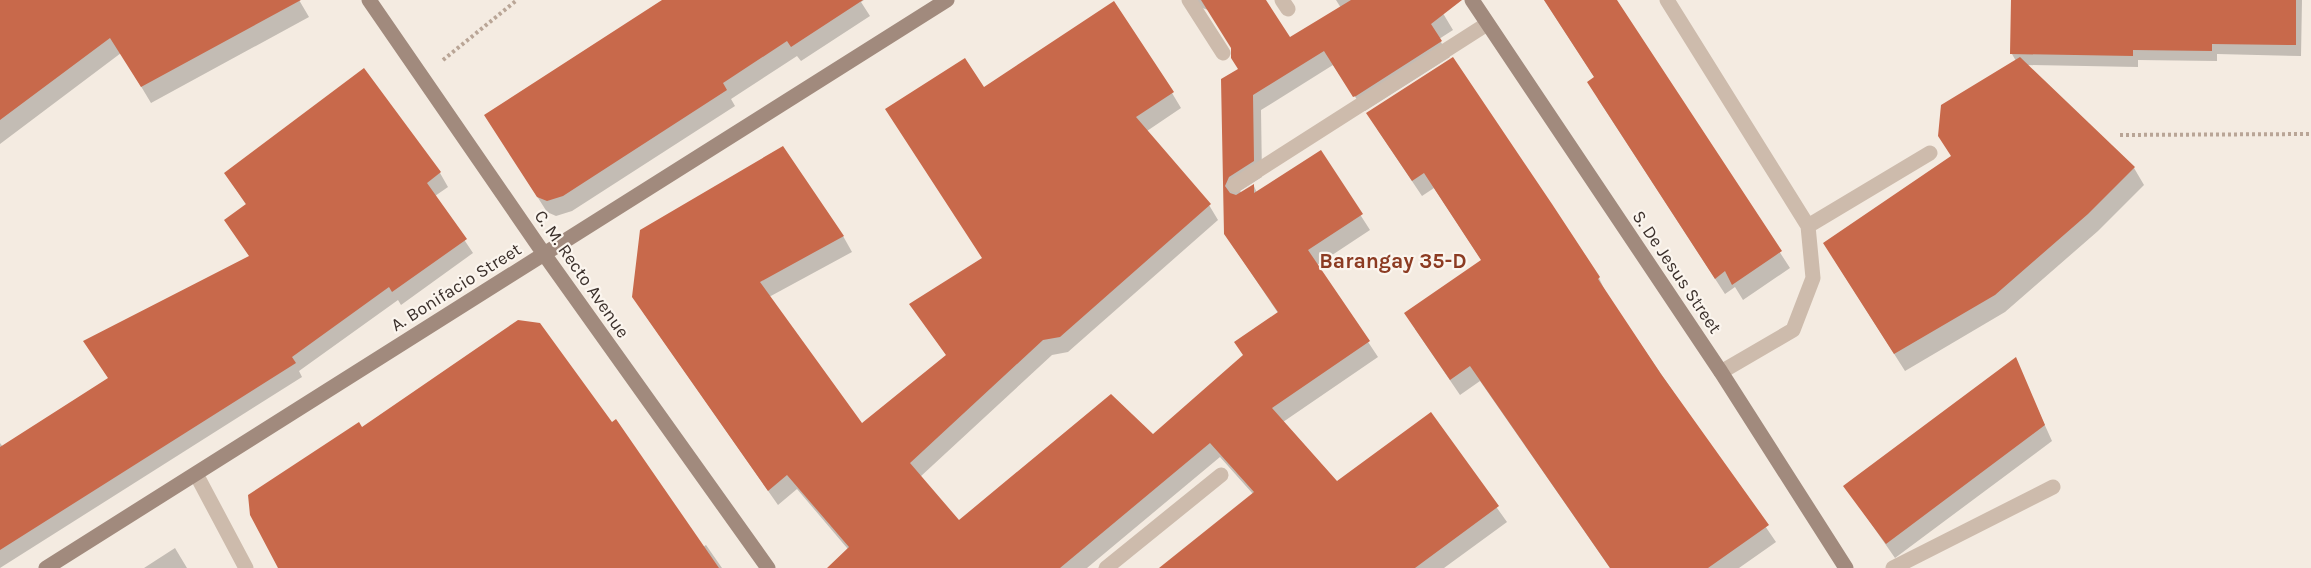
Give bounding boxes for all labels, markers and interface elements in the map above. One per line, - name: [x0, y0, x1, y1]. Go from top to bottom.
- street label: C. M. Recto Avenue: [530, 206, 634, 342]
- street label: S. De Jesus Street: [1628, 206, 1726, 338]
- street label: A. Bonifacio Street: [387, 238, 525, 336]
- district label: Barangay 35-D: [1319, 249, 1467, 273]

